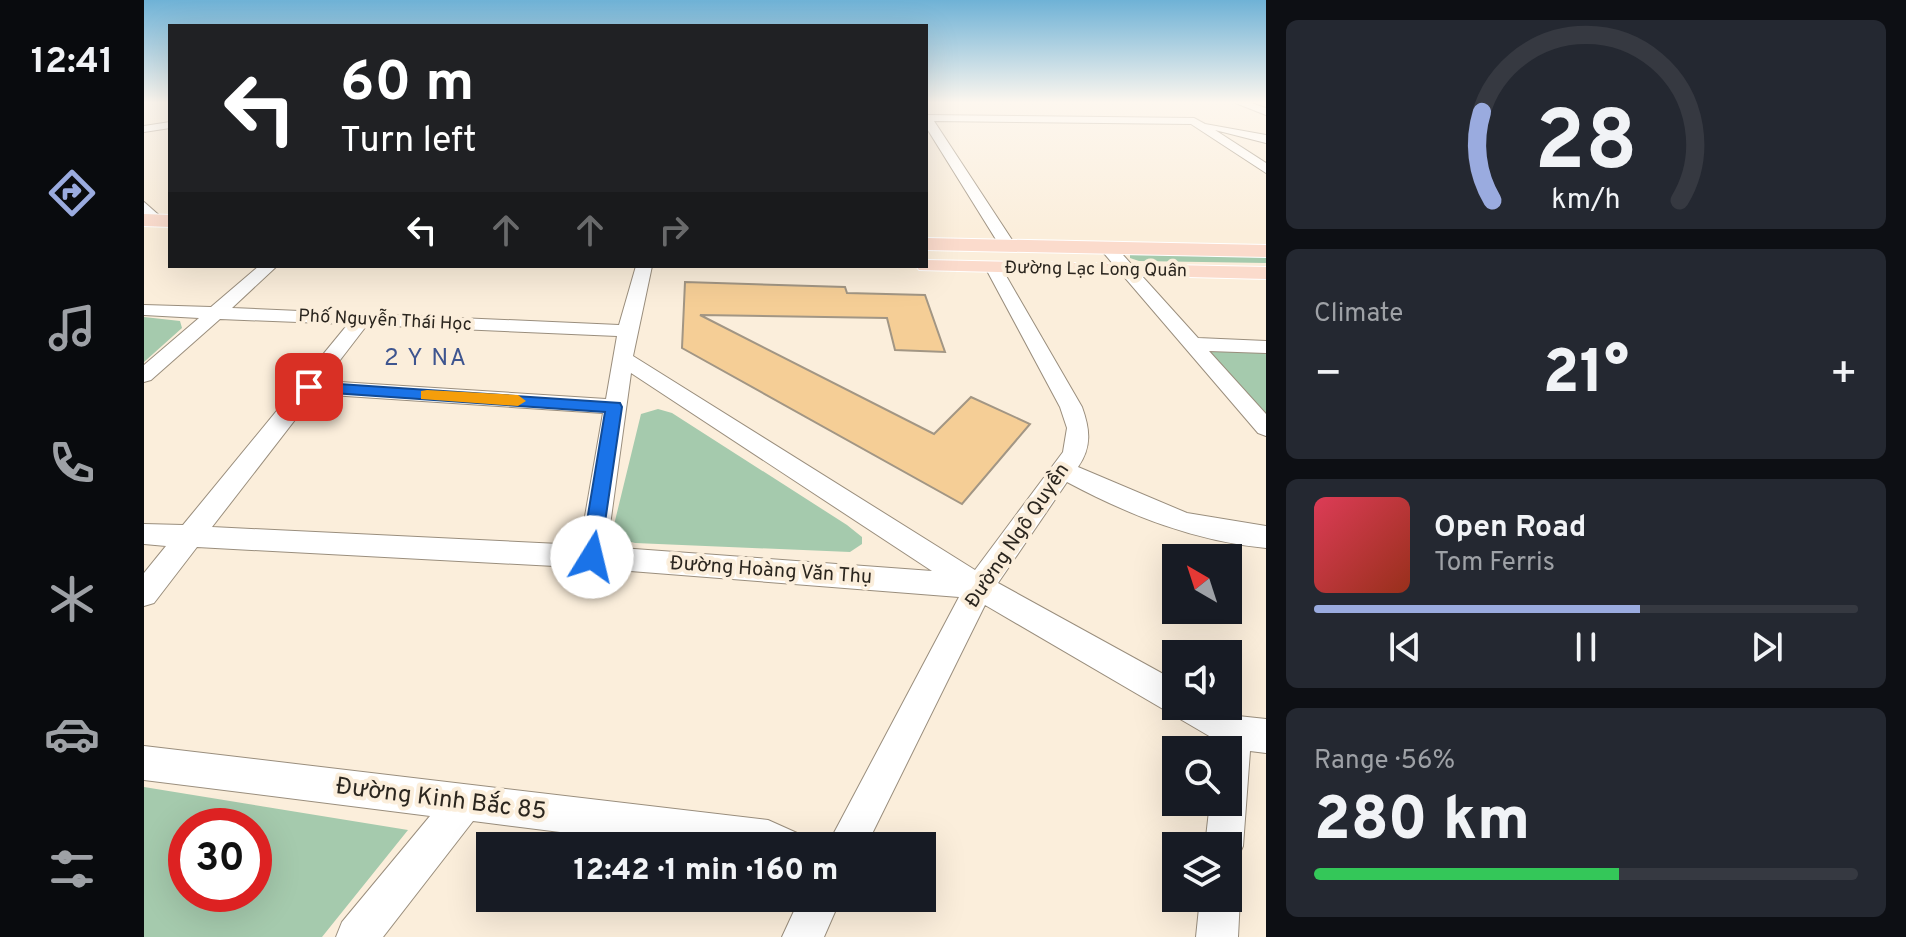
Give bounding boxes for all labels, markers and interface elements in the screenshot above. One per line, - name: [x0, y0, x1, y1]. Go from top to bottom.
- text: 12:41: [31, 40, 113, 86]
- text: 60 m: [340, 50, 474, 120]
- icon: left: [208, 56, 312, 160]
- text: 28: [1534, 93, 1638, 198]
- text: Turn left: [340, 119, 477, 165]
- icon: directions: [44, 165, 100, 221]
- text: km/h: [1551, 183, 1621, 219]
- icon: left: [400, 208, 444, 252]
- icon: ahead: [484, 208, 528, 252]
- icon: ahead: [568, 208, 612, 252]
- icon: right: [652, 208, 696, 252]
- street label: Đường Lạc Long Quân: [1005, 257, 1187, 283]
- text: Climate: [1314, 298, 1403, 331]
- icon: music: [44, 300, 100, 356]
- street label: Phố Nguyễn Thái Học: [298, 303, 472, 337]
- text: 21°: [1543, 338, 1629, 414]
- district label: 2 Y NA: [384, 344, 468, 374]
- text: −: [1314, 348, 1342, 404]
- text: +: [1830, 348, 1858, 404]
- pin: [275, 353, 343, 421]
- icon: arrive: [287, 365, 331, 409]
- icon: phone: [44, 435, 100, 491]
- street label: Đường Ngô Quyền: [959, 458, 1076, 613]
- text: Open Road: [1434, 510, 1586, 547]
- position arrow: [550, 515, 634, 599]
- north arrow: [1162, 544, 1242, 624]
- map controls: [1162, 544, 1242, 912]
- text: Tom Ferris: [1434, 547, 1555, 580]
- street label: Đường Hoàng Văn Thụ: [669, 551, 873, 591]
- icon: climate: [44, 571, 100, 627]
- icon: previous: [1383, 625, 1427, 669]
- icon: pause: [1564, 625, 1608, 669]
- icon: next: [1745, 625, 1789, 669]
- button: sound: [1162, 640, 1242, 720]
- icon: car: [44, 706, 100, 762]
- button: search: [1162, 736, 1242, 816]
- text: Range · 56%: [1314, 745, 1455, 778]
- street label: Đường Kinh Bắc 85: [334, 770, 548, 828]
- text: 280 km: [1314, 785, 1530, 861]
- speed limit sign: 30: [168, 808, 272, 912]
- button: layers: [1162, 832, 1242, 912]
- icon: filters: [44, 841, 100, 897]
- text: 12:42 · 1 min · 160 m: [574, 853, 838, 890]

